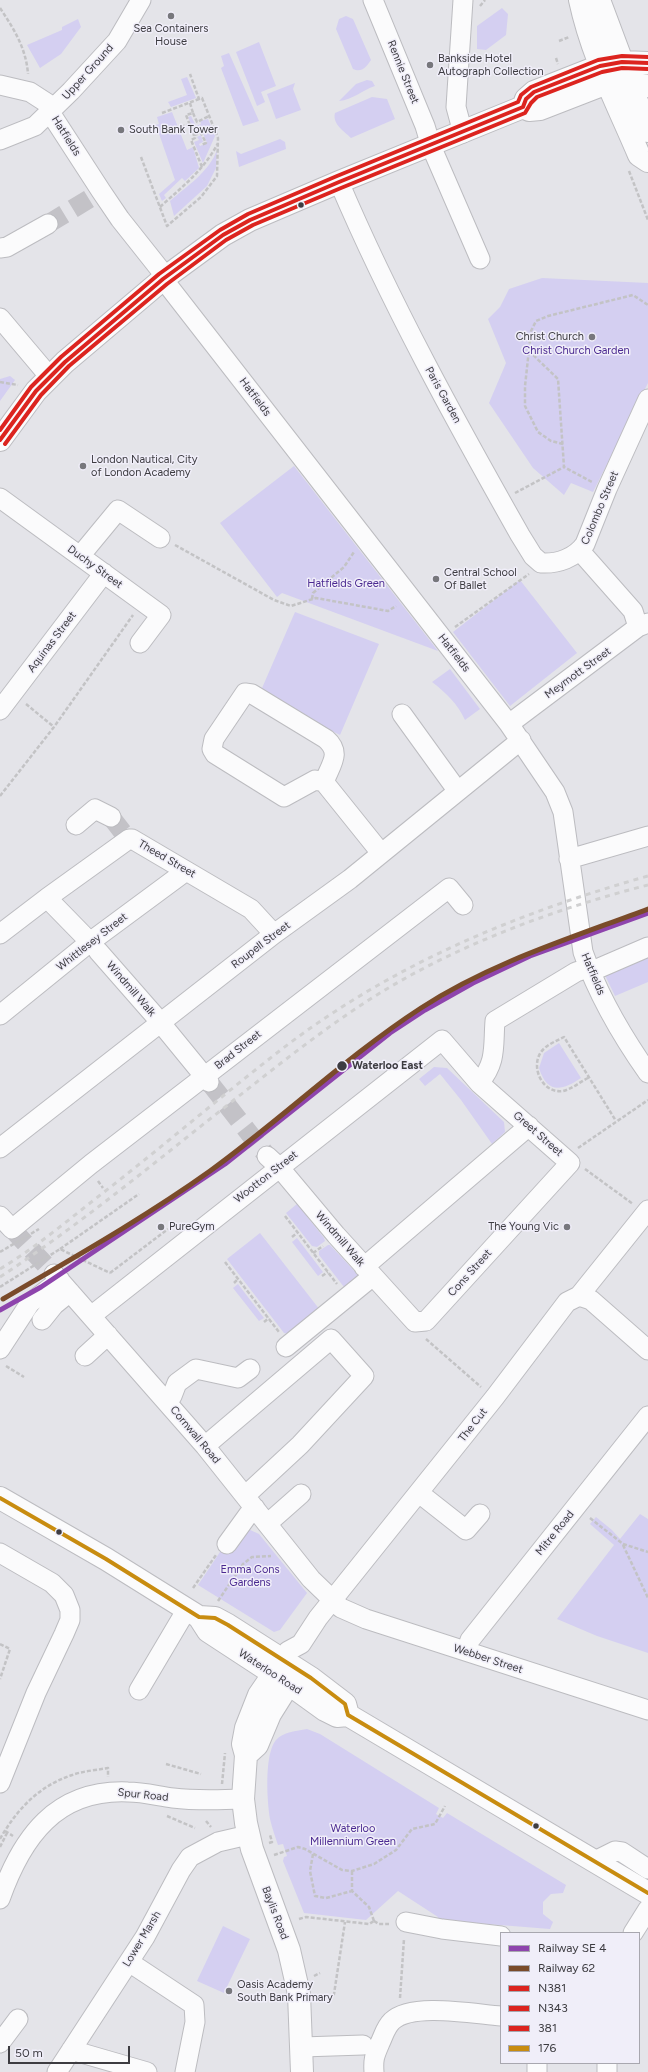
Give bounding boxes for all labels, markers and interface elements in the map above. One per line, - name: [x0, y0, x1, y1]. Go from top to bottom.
- marker: Sea Containers House: [166, 11, 176, 21]
- place label: Sea Containers House: [134, 22, 208, 48]
- street label: Rennie Street: [384, 38, 422, 106]
- street label: Upper Ground: [60, 41, 116, 103]
- place label: Bankside Hotel Autograph Collection: [438, 52, 544, 78]
- marker: Bankside Hotel Autograph Collection: [425, 60, 435, 70]
- street label: Hatfields: [49, 114, 83, 158]
- place label: South Bank Tower: [129, 123, 218, 137]
- marker: South Bank Tower: [116, 125, 126, 135]
- unlabelled marker: [296, 200, 306, 210]
- place label: Christ Church: [516, 330, 584, 344]
- marker: Christ Church: [587, 332, 597, 342]
- park label: Christ Church Garden: [522, 344, 630, 358]
- street label: Paris Garden: [422, 365, 464, 425]
- street label: Hatfields: [236, 375, 274, 419]
- place label: London Nautical, City of London Academy: [91, 453, 198, 479]
- marker: London Nautical, City of London Academy: [78, 461, 88, 471]
- street label: Colombo Street: [579, 469, 621, 547]
- street label: Duchy Street: [65, 543, 125, 591]
- place label: Central School Of Ballet: [444, 566, 517, 592]
- marker: Central School Of Ballet: [431, 574, 441, 584]
- park label: Hatfields Green: [307, 577, 385, 591]
- street label: Aquinas Street: [25, 609, 79, 675]
- street label: Hatfields: [435, 631, 473, 675]
- street label: Meymott Street: [542, 645, 614, 701]
- street label: Theed Street: [136, 837, 198, 881]
- street label: Whittlesey Street: [54, 910, 130, 974]
- street label: Roupell Street: [229, 919, 293, 971]
- street label: Hatfields: [578, 951, 608, 997]
- street label: Windmill Walk: [104, 959, 158, 1019]
- street label: Brad Street: [212, 1028, 264, 1072]
- marker: Waterloo East: [335, 1059, 349, 1073]
- place label: Waterloo East: [352, 1059, 423, 1073]
- street label: Greet Street: [510, 1109, 566, 1159]
- street label: Wootton Street: [232, 1148, 300, 1206]
- street label: Windmill Walk: [313, 1209, 367, 1269]
- place label: PureGym: [169, 1220, 215, 1234]
- place label: The Young Vic: [488, 1220, 559, 1234]
- marker: PureGym: [156, 1222, 166, 1232]
- marker: The Young Vic: [562, 1222, 572, 1232]
- street label: Cons Street: [445, 1247, 495, 1299]
- street label: Cornwall Road: [167, 1404, 223, 1466]
- street label: The Cut: [456, 1406, 490, 1444]
- street label: Mitre Road: [533, 1508, 577, 1558]
- unlabelled marker: [54, 1527, 64, 1537]
- park label: Emma Cons Gardens: [220, 1563, 280, 1589]
- street label: Webber Street: [452, 1642, 524, 1676]
- street label: Waterloo Road: [236, 1647, 304, 1697]
- street label: Spur Road: [117, 1786, 169, 1804]
- unlabelled marker: [531, 1821, 541, 1831]
- park label: Waterloo Millennium Green: [310, 1822, 396, 1848]
- street label: Baylis Road: [259, 1884, 291, 1942]
- street label: Lower Marsh: [120, 1909, 164, 1969]
- legend: [500, 1932, 640, 2064]
- text: Railway SE 4: [538, 1941, 607, 1955]
- text: Railway 62: [538, 1961, 595, 1975]
- place label: Oasis Academy South Bank Primary: [237, 1978, 333, 2004]
- text: N381: [538, 1981, 566, 1995]
- marker: Oasis Academy South Bank Primary: [224, 1986, 234, 1996]
- text: N343: [538, 2001, 568, 2015]
- text: 381: [538, 2021, 557, 2035]
- scale bar: [10, 2038, 132, 2064]
- text: 176: [538, 2041, 556, 2055]
- text: 50 m: [15, 2046, 43, 2060]

